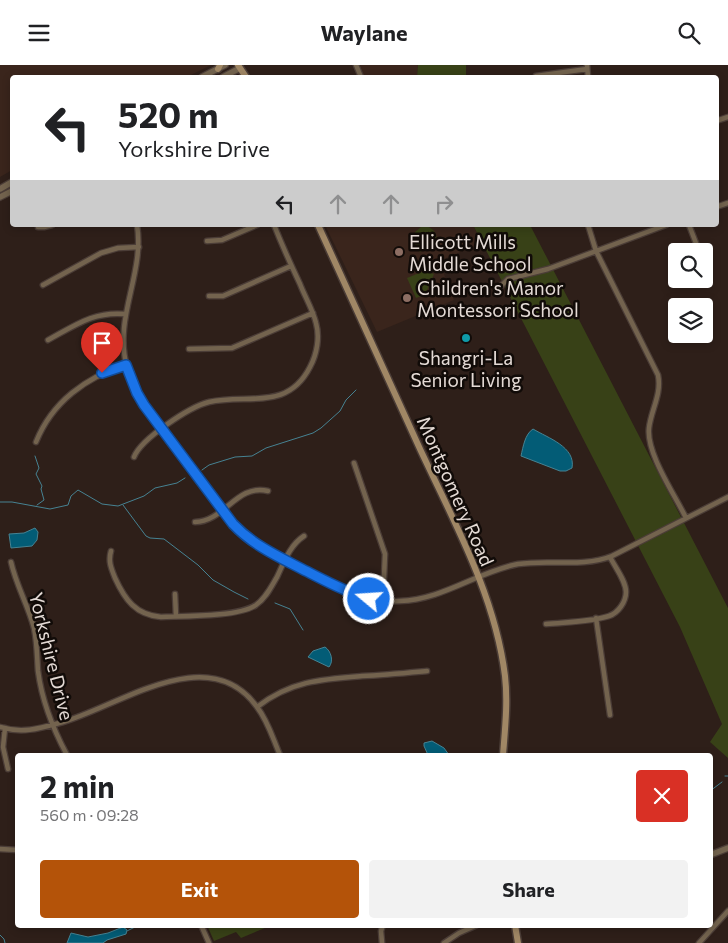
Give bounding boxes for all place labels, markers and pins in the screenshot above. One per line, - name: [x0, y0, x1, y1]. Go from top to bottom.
- place label: Ellicott Mills Middle School: [409, 230, 531, 275]
- marker: Ellicott Mills Middle School: [393, 246, 405, 258]
- place label: Children's Manor Montessori School: [417, 276, 579, 321]
- marker: Children's Manor Montessori School: [401, 292, 413, 304]
- pin: [81, 322, 123, 373]
- marker: Shangri-La Senior Living: [460, 332, 472, 344]
- place label: Shangri-La Senior Living: [410, 346, 522, 391]

